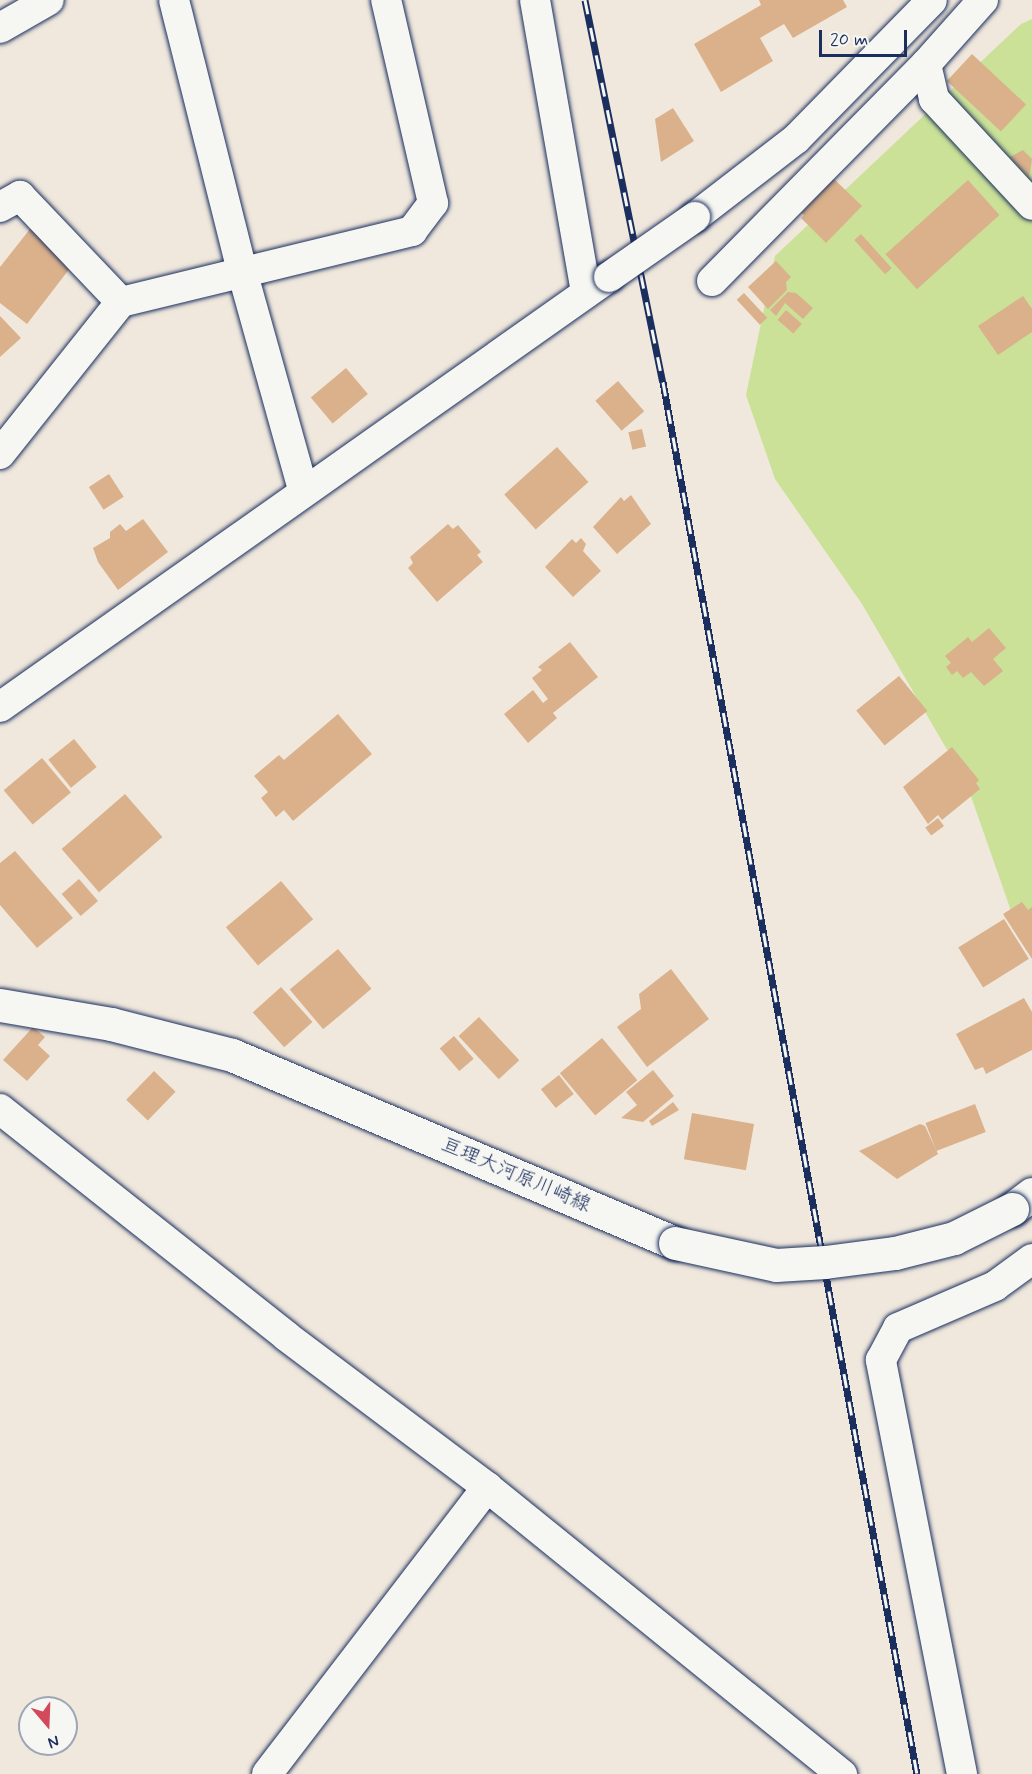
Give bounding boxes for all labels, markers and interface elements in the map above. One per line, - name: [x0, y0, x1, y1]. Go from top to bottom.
- scale bar: [822, 18, 910, 56]
- text: 20 m: [830, 28, 868, 52]
- street label: 亘理大河原川崎線: [438, 1133, 594, 1217]
- north arrow: [18, 1696, 78, 1756]
- text: N: [45, 1730, 62, 1753]

